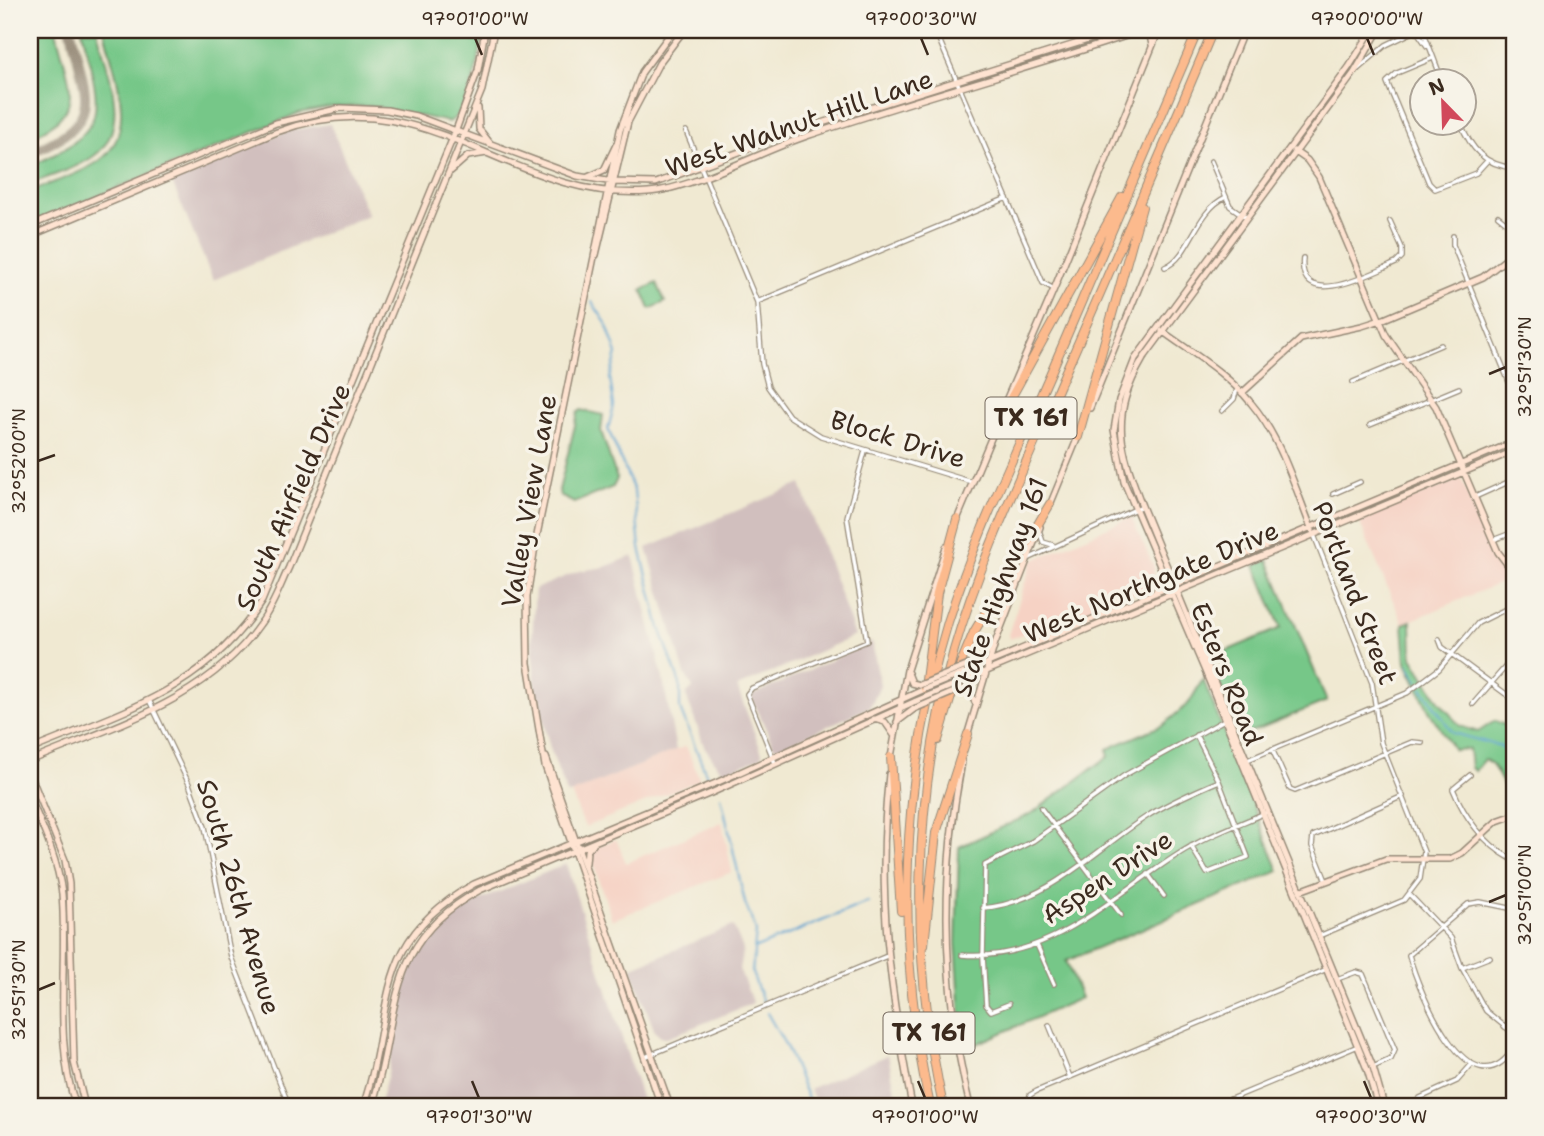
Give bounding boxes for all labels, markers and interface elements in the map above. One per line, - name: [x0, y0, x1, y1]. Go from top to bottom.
- text: 97°01'00"W: [421, 7, 529, 31]
- text: 97°00'30"W: [865, 7, 977, 31]
- text: 97°00'00"W: [1311, 7, 1423, 31]
- street label: West Walnut Hill Lane: [661, 60, 937, 185]
- north arrow: [1408, 66, 1478, 136]
- text: N: [1425, 72, 1448, 101]
- text: 32°51'30"N: [1513, 316, 1537, 418]
- street label: South Airfield Drive: [226, 377, 359, 616]
- street label: Valley View Lane: [493, 392, 564, 610]
- road number: TX 161: [986, 398, 1076, 438]
- street label: Block Drive: [826, 401, 970, 476]
- text: 32°52'00"N: [7, 408, 31, 514]
- street label: State Highway 161: [944, 472, 1055, 701]
- street label: Portland Street: [1304, 496, 1407, 690]
- street label: West Northgate Drive: [1018, 512, 1284, 651]
- street label: Esters Road: [1183, 597, 1272, 750]
- street label: South 26th Avenue: [189, 775, 290, 1019]
- street label: Aspen Drive: [1035, 821, 1179, 932]
- text: 32°51'00"N: [1513, 844, 1537, 946]
- text: 32°51'30"N: [7, 939, 31, 1041]
- road number: TX 161: [884, 1013, 974, 1054]
- text: 97°01'30"W: [425, 1105, 533, 1129]
- text: 97°01'00"W: [871, 1105, 979, 1129]
- text: 97°00'30"W: [1315, 1105, 1427, 1129]

